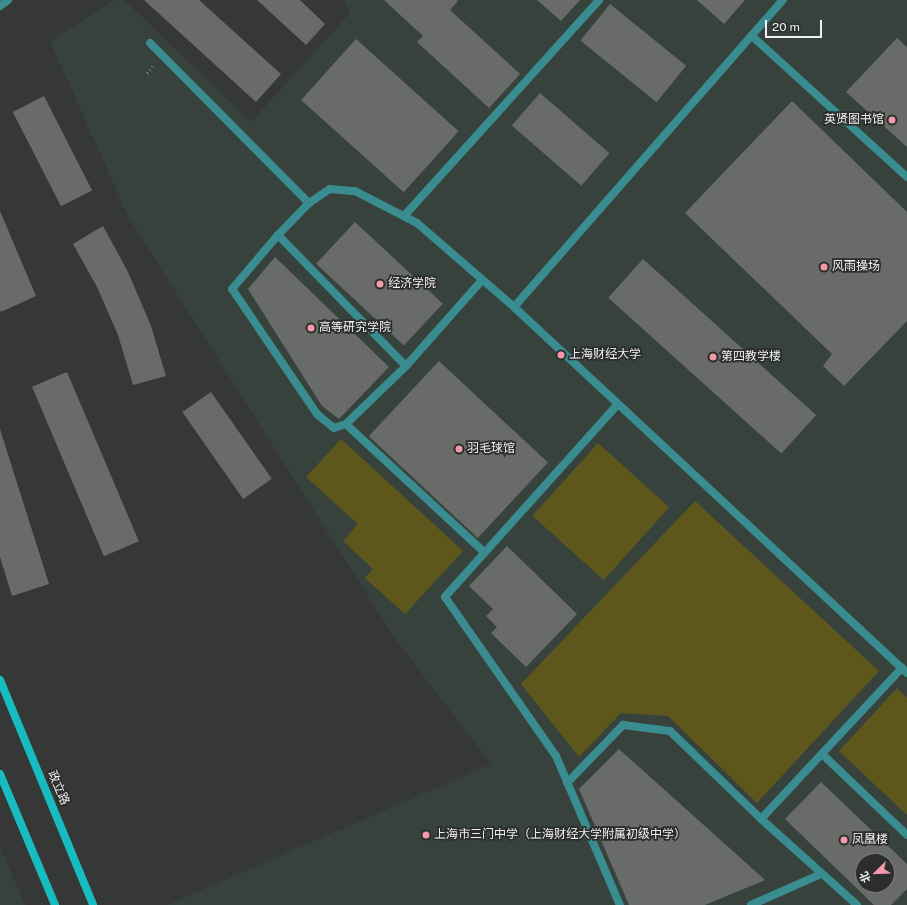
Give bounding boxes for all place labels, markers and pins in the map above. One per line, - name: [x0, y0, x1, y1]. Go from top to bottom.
- place label: 英贤图书馆: [824, 113, 884, 127]
- marker: 英贤图书馆: [887, 115, 897, 125]
- place label: 风雨操场: [832, 260, 880, 274]
- marker: 风雨操场: [819, 262, 829, 272]
- place label: 经济学院: [388, 277, 436, 291]
- marker: 经济学院: [375, 279, 385, 289]
- place label: 高等研究学院: [319, 321, 391, 335]
- marker: 高等研究学院: [306, 323, 316, 333]
- place label: 上海财经大学: [569, 348, 641, 362]
- marker: 上海财经大学: [556, 350, 566, 360]
- place label: 第四教学楼: [721, 350, 781, 364]
- marker: 第四教学楼: [708, 352, 718, 362]
- place label: 羽毛球馆: [467, 442, 515, 456]
- marker: 羽毛球馆: [454, 444, 464, 454]
- place label: 上海市三门中学（上海财经大学附属初级中学）: [434, 828, 686, 842]
- marker: 上海市三门中学（上海财经大学附属初级中学）: [421, 830, 431, 840]
- place label: 凤凰楼: [852, 833, 888, 847]
- marker: 凤凰楼: [839, 835, 849, 845]

